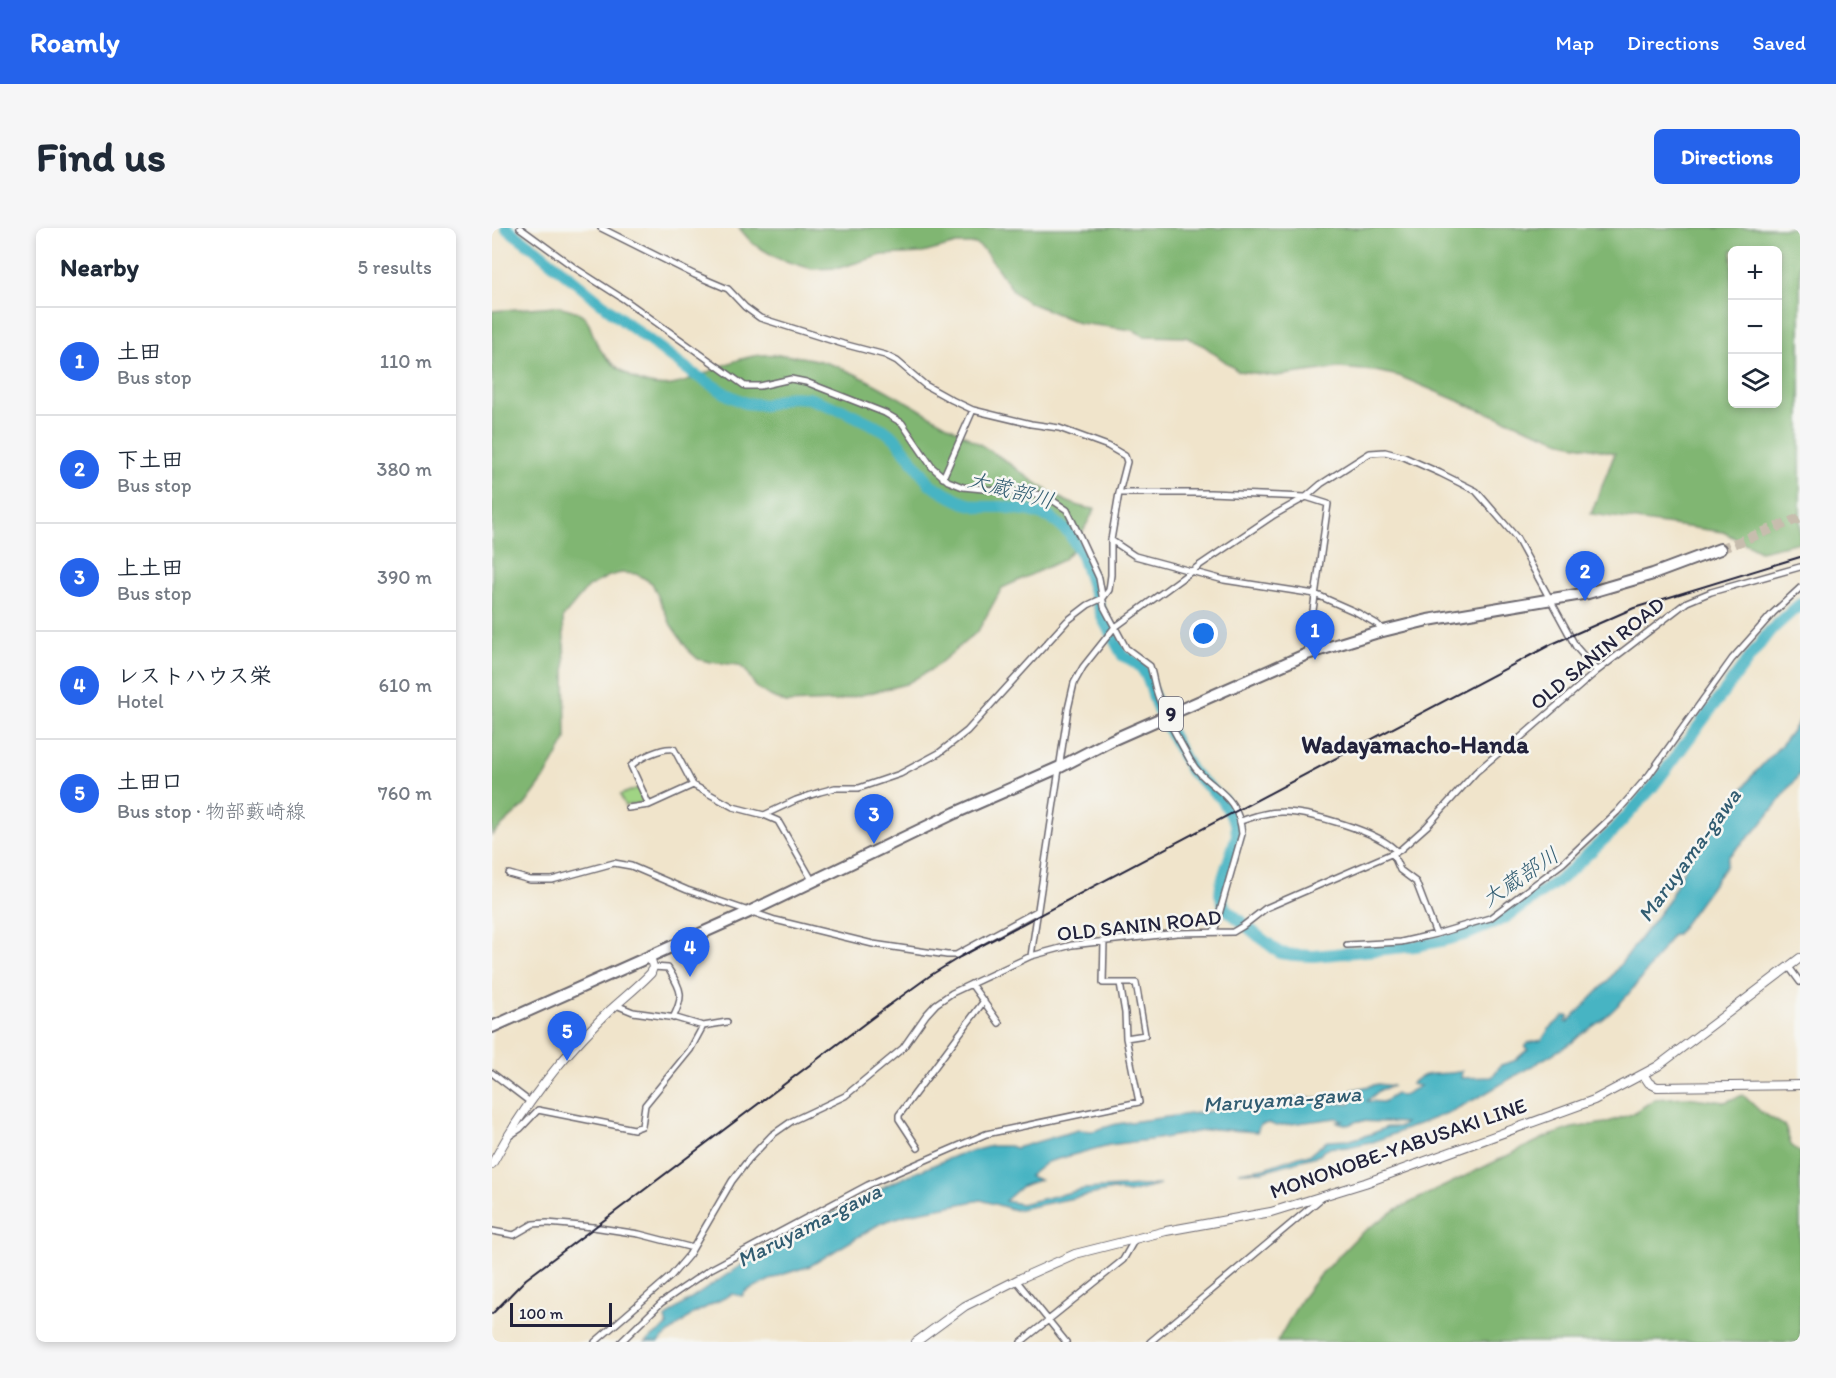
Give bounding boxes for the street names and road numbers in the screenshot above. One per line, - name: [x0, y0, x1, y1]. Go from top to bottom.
- street label: OLD SANIN ROAD: [1525, 591, 1669, 715]
- road number: 9: [1159, 697, 1183, 731]
- street label: OLD SANIN ROAD: [1055, 904, 1223, 946]
- street label: MONONOBE-YABUSAKI LINE: [1266, 1092, 1530, 1204]

